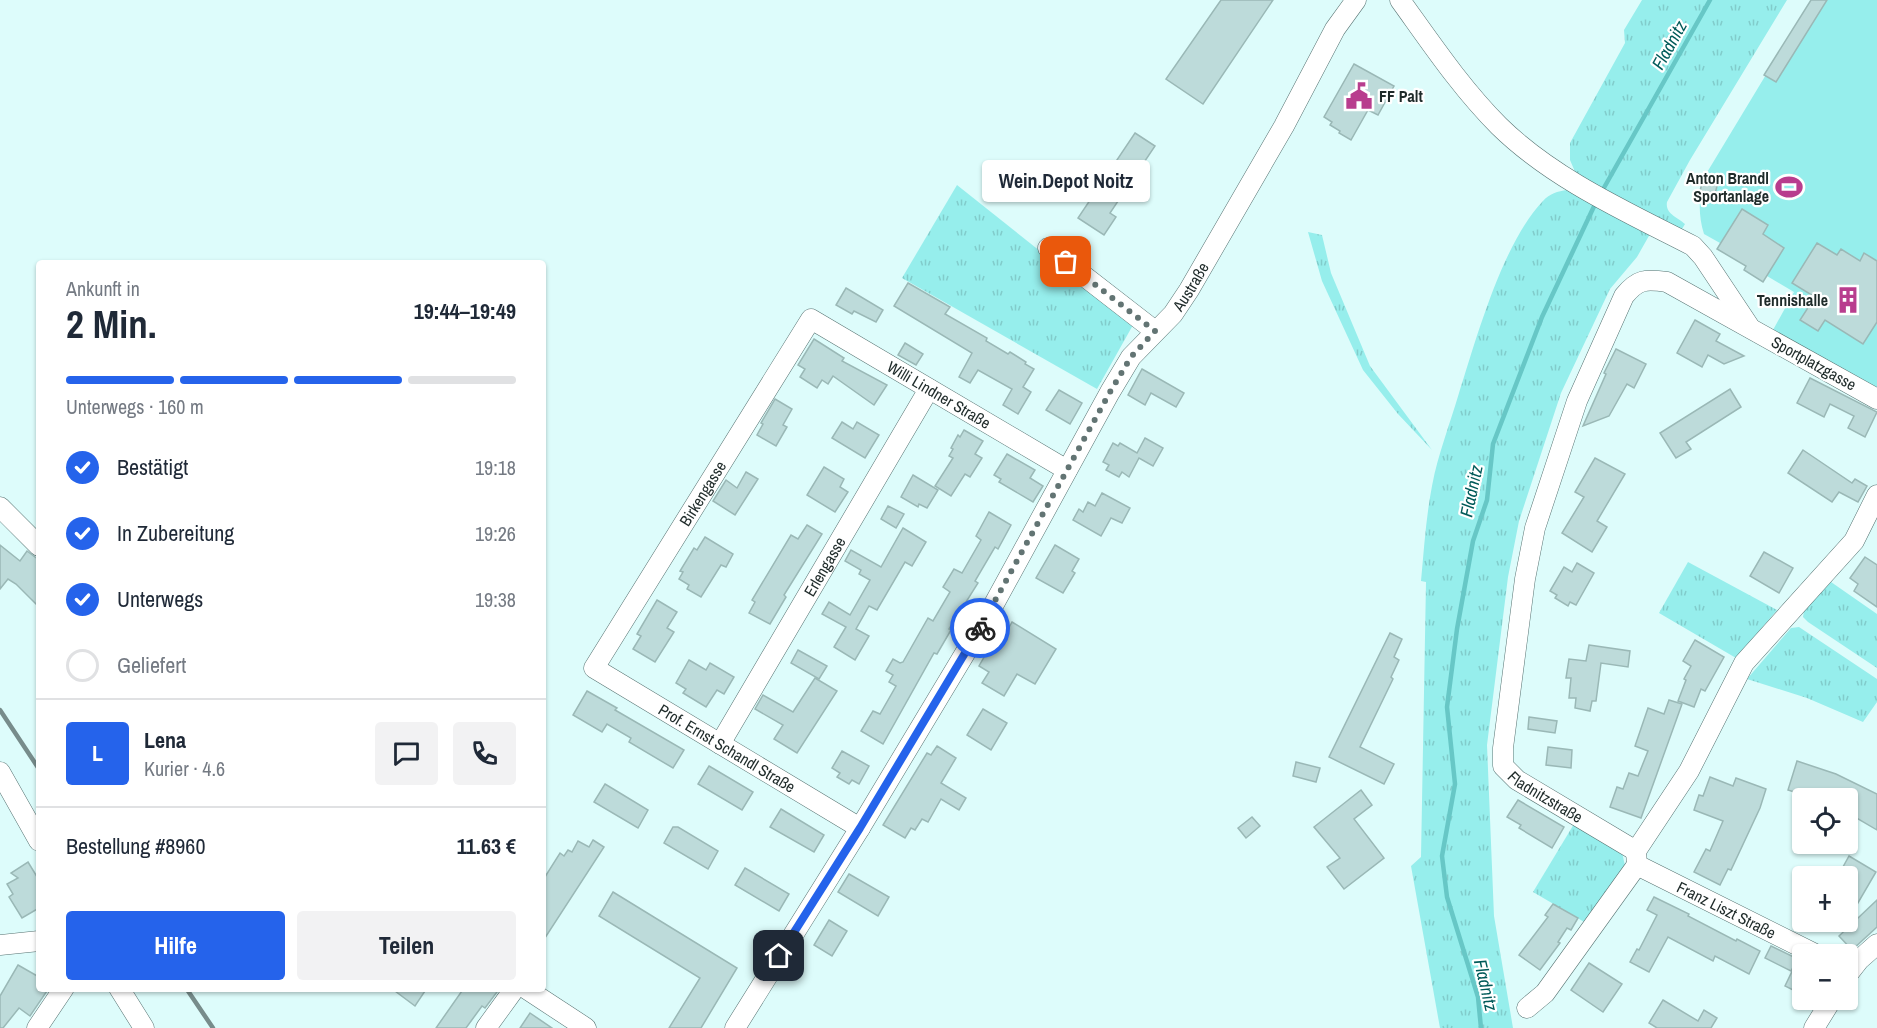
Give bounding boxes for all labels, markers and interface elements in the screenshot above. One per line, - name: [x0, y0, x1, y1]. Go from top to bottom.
- water label: Fladnitz: [1645, 15, 1693, 74]
- public building icon: FF Palt: [1344, 81, 1374, 111]
- place label: FF Palt: [1379, 85, 1423, 107]
- callout: Wein.Depot Noitz: [982, 160, 1150, 202]
- text: Wein.Depot Noitz: [999, 167, 1133, 194]
- place label: Anton Brandl Sportanlage: [1686, 167, 1769, 207]
- sports icon: Anton Brandl Sportanlage: [1774, 172, 1804, 202]
- pin: [1040, 236, 1091, 287]
- icon: bag: [1049, 245, 1082, 278]
- street label: Austraße: [1167, 258, 1214, 316]
- text: Ankunft in: [66, 275, 140, 302]
- building icon: Tennishalle: [1833, 285, 1863, 315]
- place label: Tennishalle: [1757, 289, 1828, 311]
- text: 19:44–19:49: [414, 296, 516, 326]
- text: 2 Min.: [66, 298, 157, 350]
- street label: Sportplatzgasse: [1768, 331, 1860, 395]
- street label: Willi Lindner Straße: [883, 355, 995, 434]
- text: Unterwegs · 160 m: [66, 393, 204, 420]
- icon: check: [66, 451, 99, 484]
- text: Bestätigt: [117, 452, 188, 482]
- text: 19:18: [475, 454, 516, 481]
- street label: Birkengasse: [674, 457, 731, 530]
- water label: Fladnitz: [1453, 462, 1489, 519]
- icon: check: [66, 517, 99, 550]
- text: In Zubereitung: [117, 518, 234, 548]
- text: 19:26: [475, 520, 516, 547]
- street label: Erlengasse: [798, 533, 851, 600]
- icon: check: [66, 583, 99, 616]
- text: Unterwegs: [117, 584, 203, 614]
- text: 19:38: [475, 586, 516, 613]
- courier: [950, 598, 1010, 658]
- icon: bike: [964, 612, 997, 645]
- text: Geliefert: [117, 650, 186, 680]
- street label: Prof. Ernst Schandl Straße: [654, 698, 800, 798]
- button: chat: [375, 722, 438, 785]
- button: phone: [453, 722, 516, 785]
- text: Lena: [144, 725, 186, 755]
- text: L: [92, 738, 103, 768]
- text: Kurier · 4.6: [144, 755, 225, 782]
- street label: Fladnitzstraße: [1503, 766, 1587, 828]
- map controls: [1792, 788, 1858, 1010]
- button: locate: [1792, 788, 1858, 854]
- text: Bestellung #8960: [66, 831, 205, 861]
- text: 11.63 €: [457, 831, 516, 861]
- button: +: [1792, 866, 1858, 932]
- street label: Franz Liszt Straße: [1673, 876, 1780, 944]
- button: Hilfe: [66, 911, 285, 980]
- button: Teilen: [297, 911, 516, 980]
- pin: [753, 930, 804, 981]
- icon: home: [762, 939, 795, 972]
- button: −: [1792, 944, 1858, 1010]
- water label: Fladnitz: [1468, 957, 1504, 1014]

